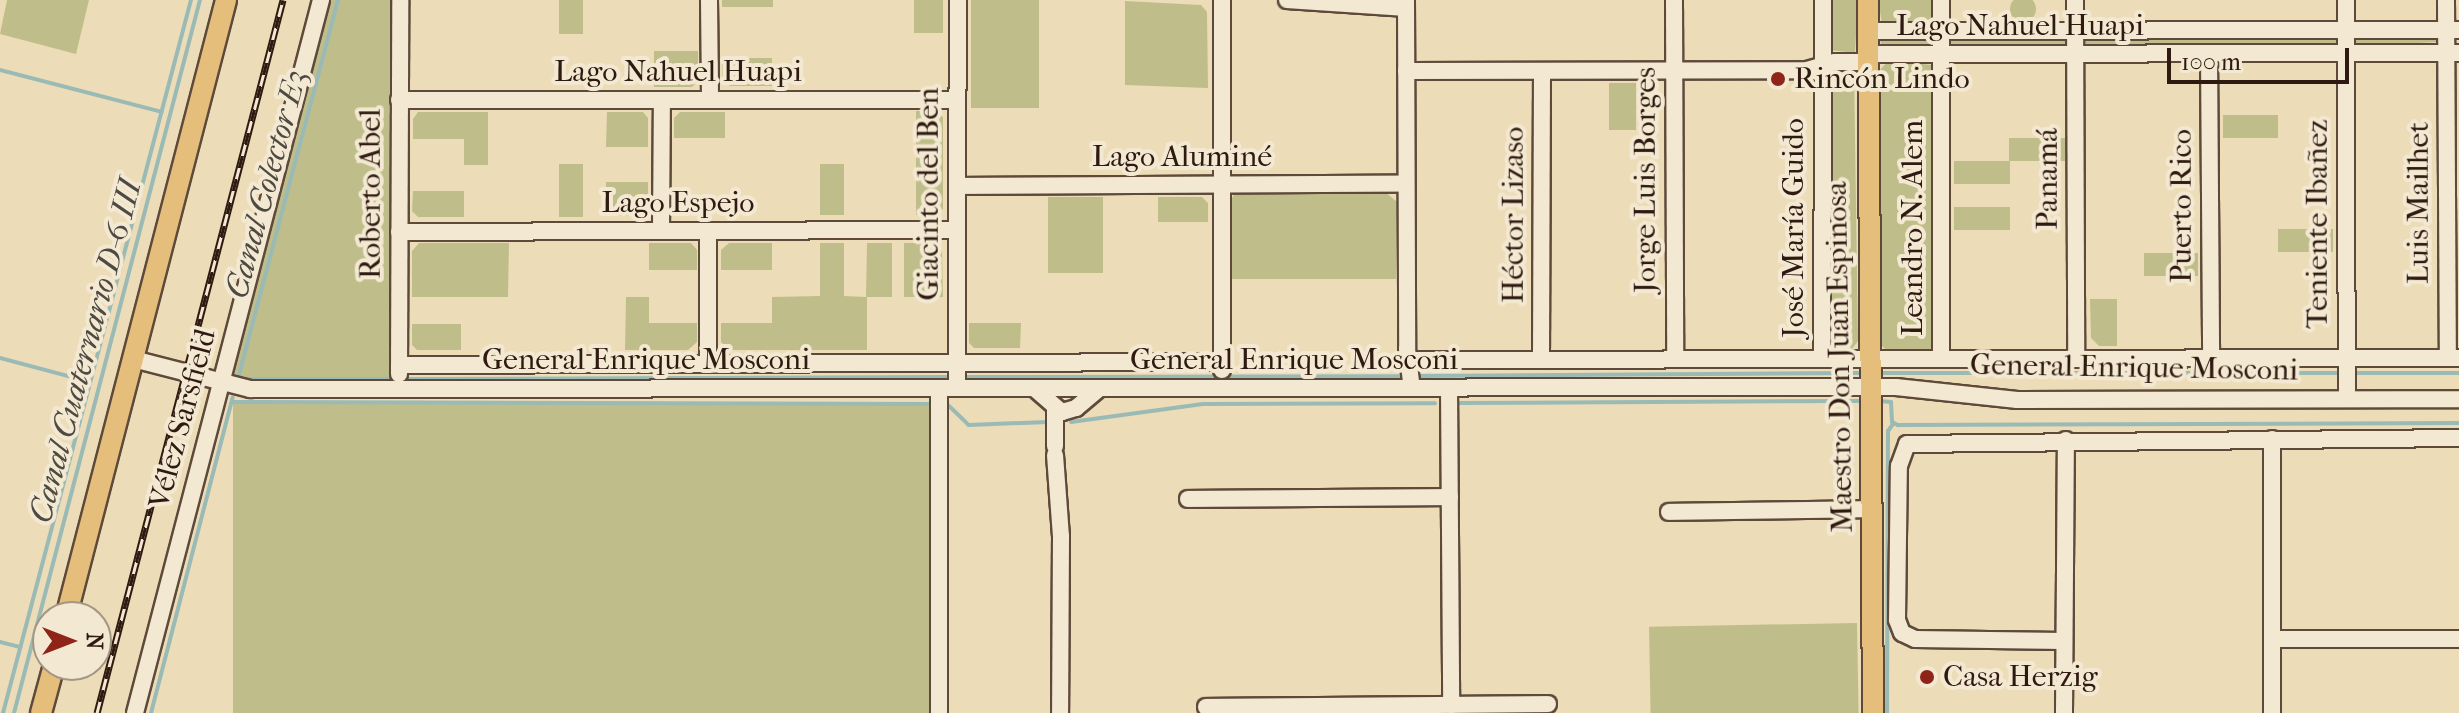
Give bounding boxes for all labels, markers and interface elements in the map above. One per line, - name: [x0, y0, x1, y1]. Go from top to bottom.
- street label: Lago Nahuel Huapi: [1896, 8, 2144, 44]
- scale bar: [2171, 32, 2353, 82]
- text: 100 m: [2181, 48, 2241, 76]
- street label: Lago Nahuel Huapi: [554, 54, 802, 90]
- place label: Rincón Lindo: [1794, 61, 1970, 97]
- water label: Canal Colector E3: [218, 65, 316, 303]
- street label: Jorge Luis Borges: [1628, 67, 1664, 293]
- marker: Rincón Lindo: [1769, 70, 1787, 88]
- street label: Giacinto del Ben: [911, 87, 947, 301]
- street label: Roberto Abel: [353, 109, 389, 279]
- street label: José María Guido: [1776, 118, 1812, 338]
- street label: Teniente Ibañez: [2300, 119, 2336, 329]
- street label: Leandro N. Alem: [1895, 120, 1931, 336]
- street label: Luis Mailhet: [2401, 122, 2437, 284]
- street label: Héctor Lizaso: [1496, 127, 1532, 303]
- street label: Panamá: [2030, 128, 2066, 230]
- street label: Puerto Rico: [2164, 129, 2200, 283]
- street label: Lago Aluminé: [1092, 139, 1272, 175]
- water label: Canal Cuaternario D-6 III: [22, 175, 150, 527]
- street label: Maestro Don Juan Espinosa: [1819, 181, 1861, 533]
- street label: Lago Espejo: [602, 185, 754, 221]
- street label: Vélez Sarsfield: [142, 325, 224, 513]
- street label: General Enrique Mosconi: [482, 342, 810, 378]
- street label: General Enrique Mosconi: [1130, 342, 1458, 378]
- street label: General Enrique Mosconi: [1970, 347, 2298, 389]
- north arrow: [32, 601, 112, 681]
- text: N: [81, 633, 107, 649]
- place label: Casa Herzig: [1943, 659, 2097, 695]
- marker: Casa Herzig: [1918, 668, 1936, 686]

